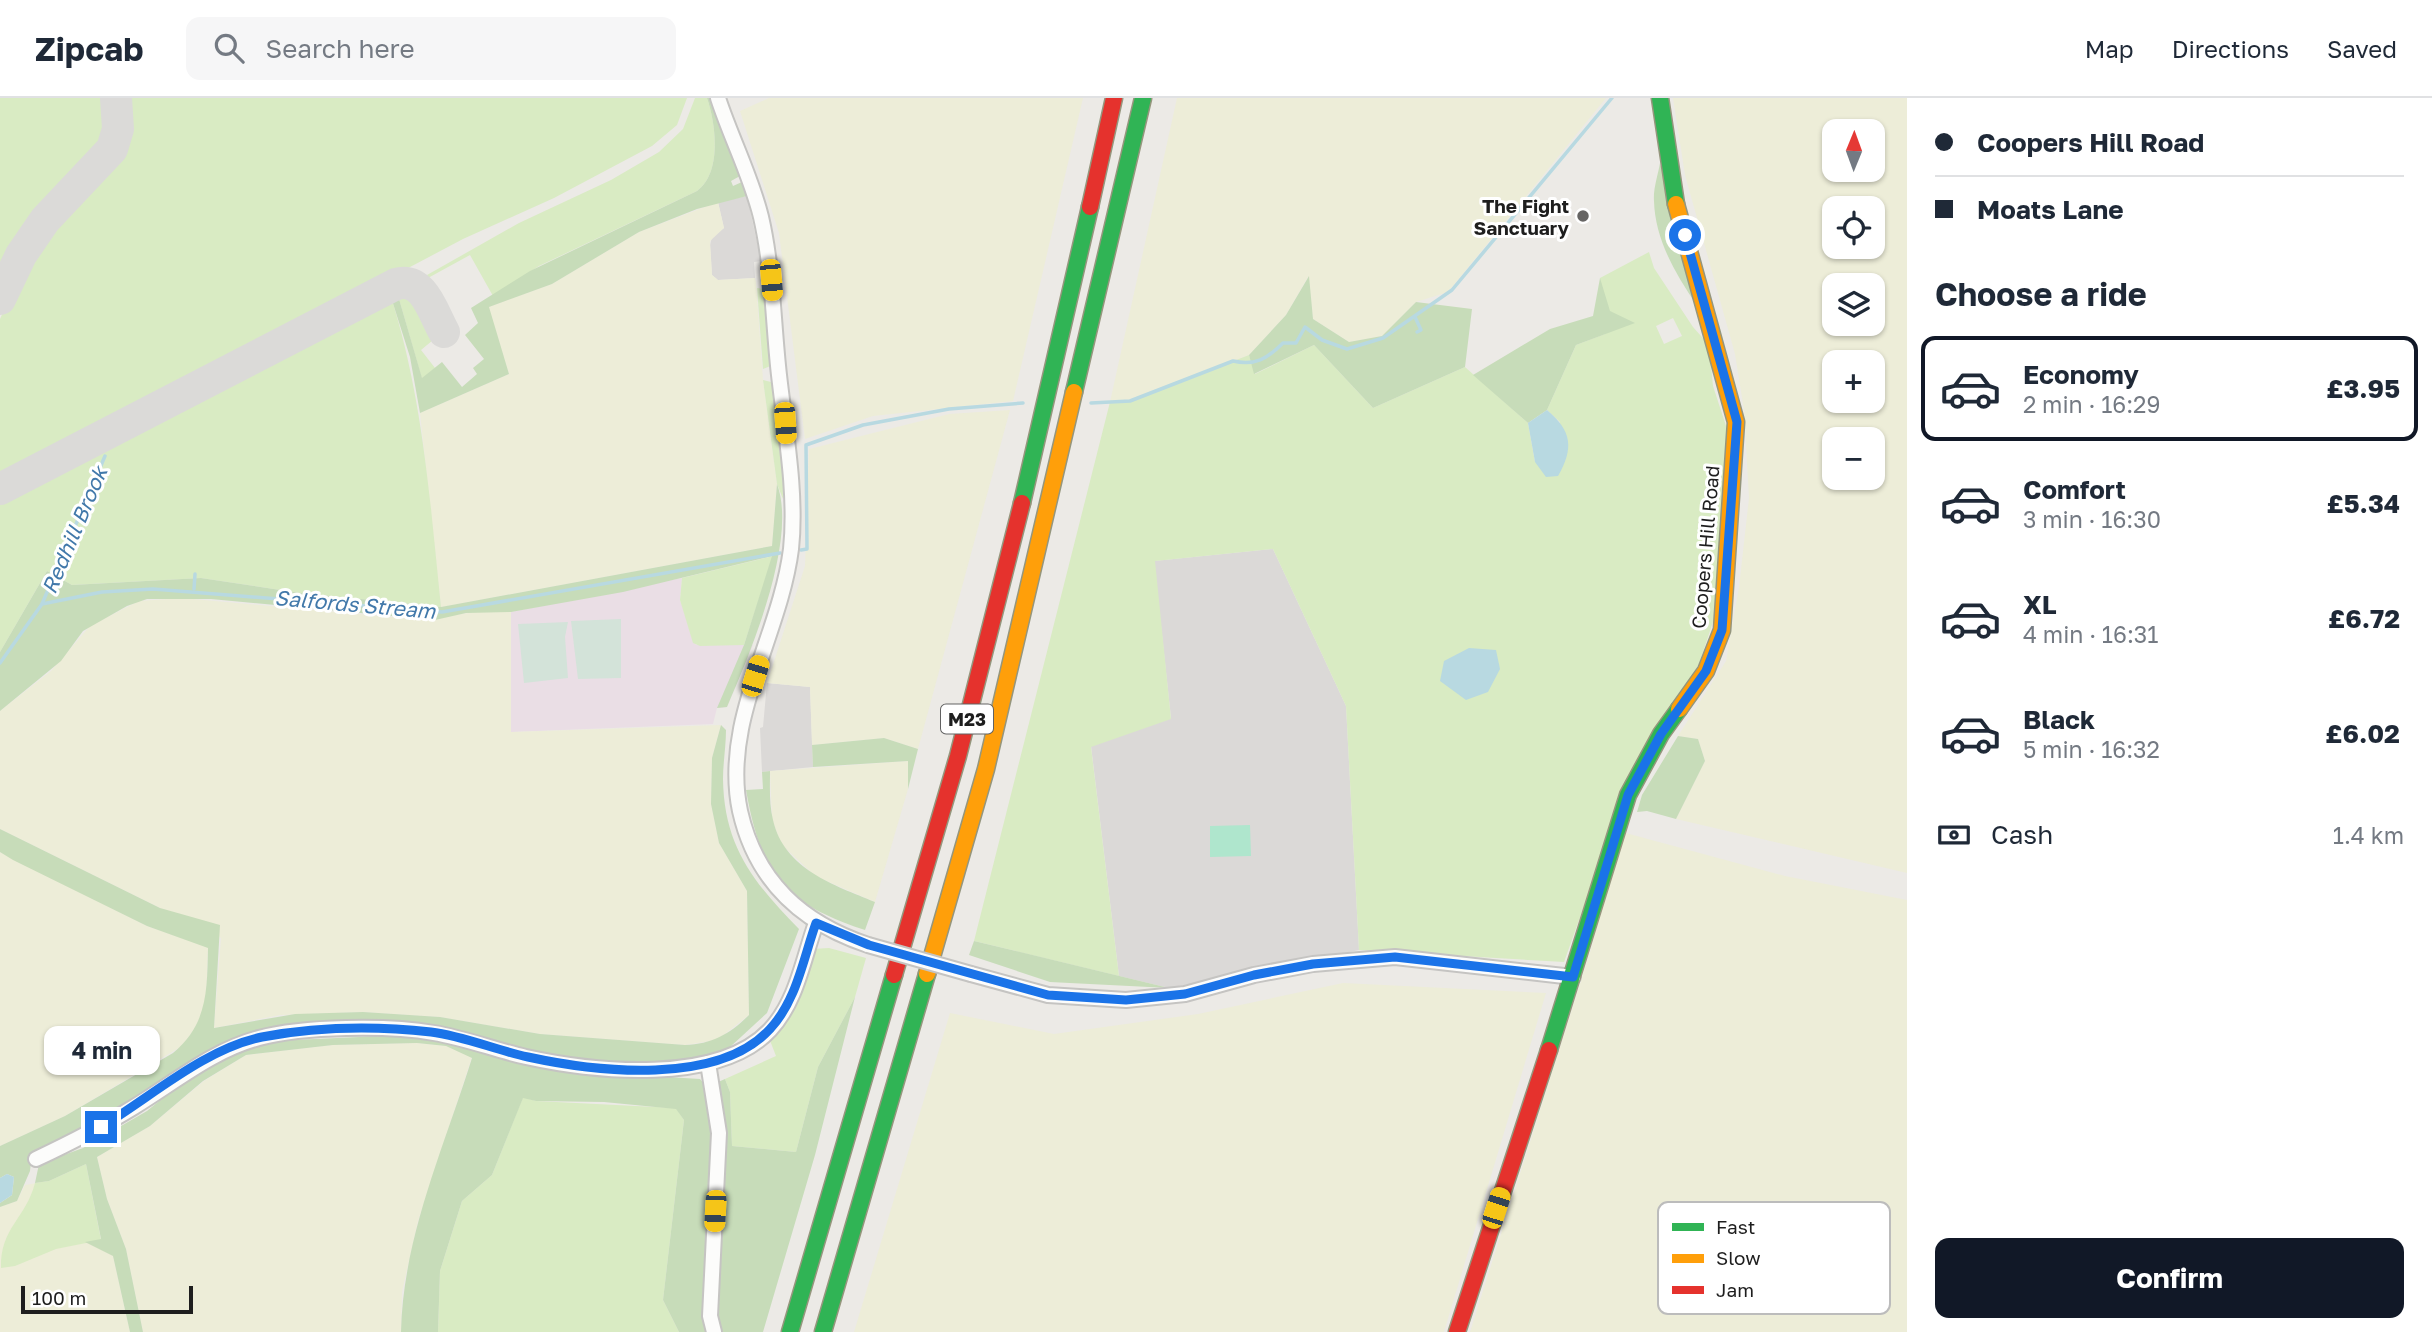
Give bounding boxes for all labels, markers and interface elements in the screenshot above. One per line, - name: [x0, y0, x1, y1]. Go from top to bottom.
- search box: [186, 17, 676, 80]
- text: Zipcab: [35, 29, 144, 68]
- icon: search: [210, 29, 248, 67]
- text: Search here: [266, 33, 415, 64]
- text: Map: [2085, 34, 2134, 63]
- text: Directions: [2172, 34, 2289, 63]
- text: Saved: [2327, 34, 2397, 63]
- north arrow: [1822, 119, 1885, 182]
- map controls: [1822, 119, 1885, 490]
- text: Coopers Hill Road: [1977, 127, 2204, 158]
- place label: The Fight Sanctuary: [1474, 194, 1570, 239]
- text: Moats Lane: [1977, 194, 2124, 225]
- button: locate: [1822, 196, 1885, 259]
- marker: The Fight Sanctuary: [1575, 208, 1591, 224]
- route start: [1669, 219, 1701, 251]
- car: [759, 258, 784, 302]
- button: layers: [1822, 273, 1885, 336]
- text: Choose a ride: [1935, 275, 2147, 313]
- button: +: [1822, 350, 1885, 413]
- icon: car: [1939, 357, 2002, 420]
- text: Economy: [2023, 359, 2139, 390]
- text: £3.95: [2326, 373, 2400, 404]
- text: 2 min · 16:29: [2023, 390, 2160, 418]
- car: [774, 401, 797, 445]
- button: −: [1822, 427, 1885, 490]
- water label: Redhill Brook: [36, 461, 113, 597]
- street label: Coopers Hill Road: [1686, 464, 1724, 630]
- icon: car: [1939, 472, 2002, 535]
- text: Comfort: [2023, 474, 2126, 505]
- text: £5.34: [2327, 488, 2400, 519]
- text: 3 min · 16:30: [2023, 505, 2161, 533]
- water label: Salfords Stream: [274, 584, 438, 624]
- icon: car: [1939, 587, 2002, 650]
- text: XL: [2023, 589, 2057, 620]
- text: £6.72: [2328, 603, 2400, 634]
- text: 4 min · 16:31: [2023, 620, 2158, 648]
- car: [739, 653, 772, 699]
- icon: car: [1939, 702, 2002, 765]
- road number: M23: [941, 704, 993, 734]
- text: Black: [2023, 704, 2095, 735]
- text: £6.02: [2325, 718, 2400, 749]
- text: 5 min · 16:32: [2023, 735, 2160, 763]
- icon: cash: [1935, 816, 1973, 854]
- text: Cash: [1991, 819, 2053, 850]
- text: 1.4 km: [2333, 821, 2404, 849]
- callout: 4 min: [43, 1026, 159, 1074]
- text: 4 min: [72, 1036, 132, 1064]
- route end: [85, 1111, 117, 1143]
- car: [1480, 1185, 1513, 1231]
- car: [704, 1189, 727, 1233]
- legend: [1658, 1202, 1890, 1314]
- text: Fast: [1716, 1215, 1755, 1238]
- button: Confirm: [1935, 1238, 2404, 1318]
- text: Slow: [1716, 1246, 1761, 1269]
- text: Jam: [1716, 1278, 1754, 1301]
- scale bar: [21, 1283, 192, 1315]
- text: 100 m: [32, 1286, 86, 1309]

